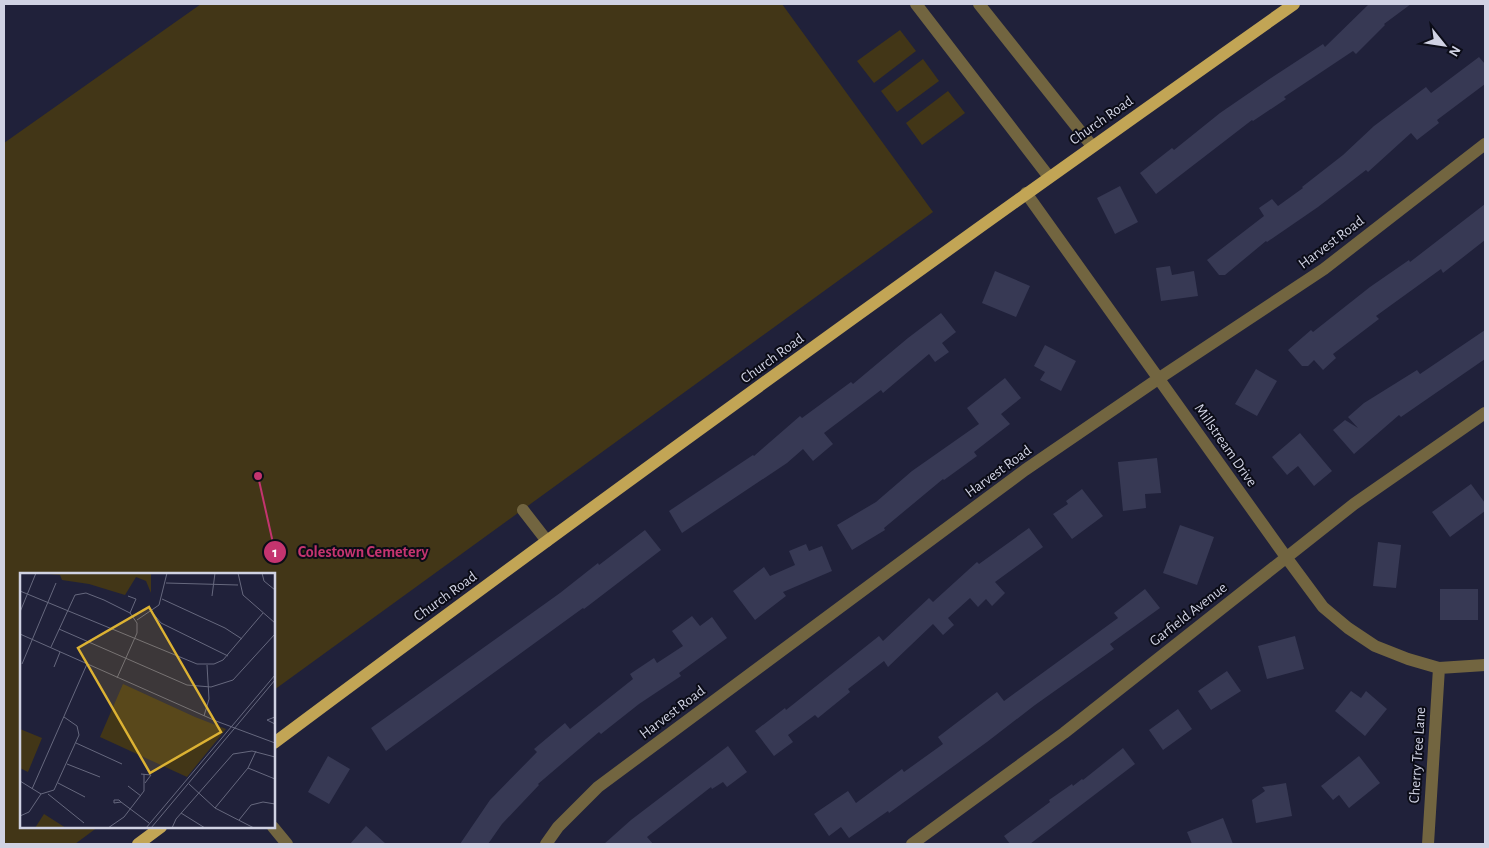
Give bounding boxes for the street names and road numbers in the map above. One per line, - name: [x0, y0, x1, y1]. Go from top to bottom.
- street label: Church Road: [1067, 93, 1136, 148]
- street label: Harvest Road: [1296, 213, 1367, 272]
- street label: Church Road: [738, 331, 807, 386]
- street label: Millstream Drive: [1192, 401, 1260, 490]
- street label: Harvest Road: [963, 442, 1034, 500]
- street label: Church Road: [411, 569, 480, 624]
- street label: Garfield Avenue: [1147, 580, 1230, 649]
- street label: Harvest Road: [637, 683, 708, 742]
- street label: Cherry Tree Lane: [1407, 706, 1428, 804]

